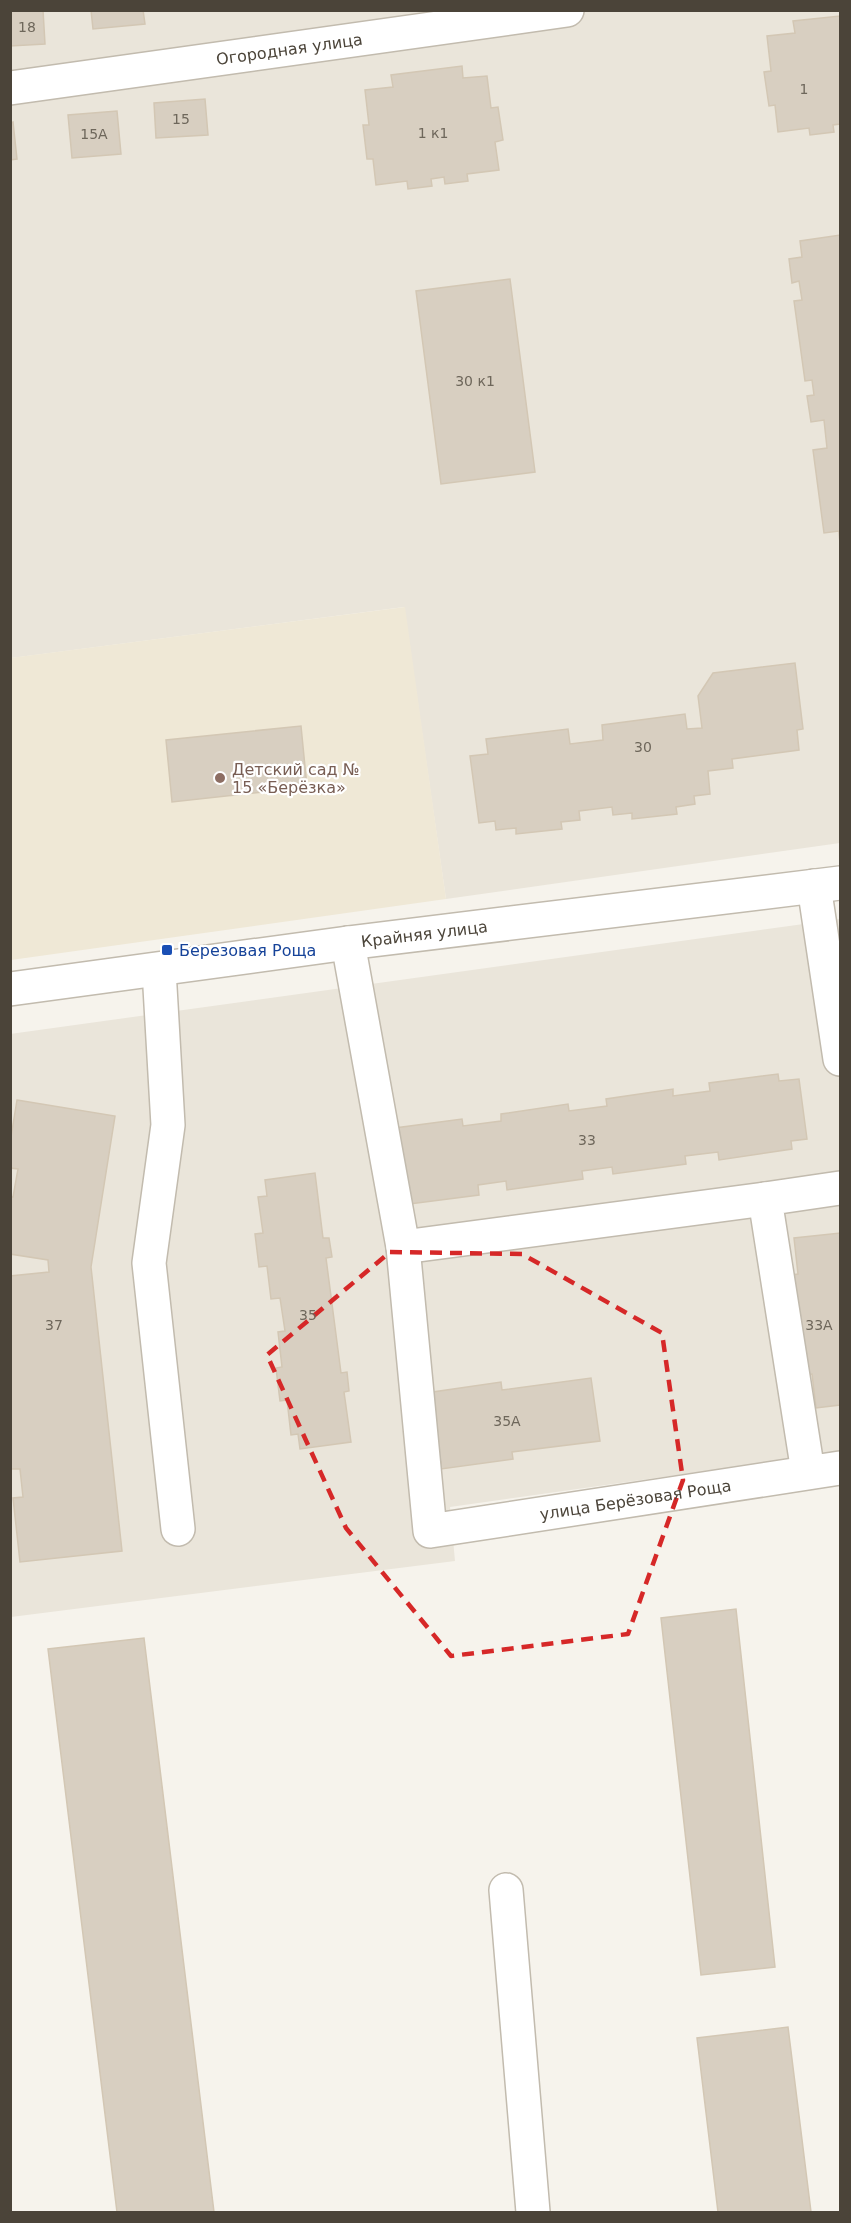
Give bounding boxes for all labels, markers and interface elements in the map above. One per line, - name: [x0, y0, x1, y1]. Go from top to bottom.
- house number: 18: [18, 19, 36, 35]
- street label: Огородная улица: [215, 29, 364, 69]
- house number: 1: [800, 81, 808, 97]
- house number: 15: [172, 111, 190, 127]
- house number: 1 к1: [418, 125, 448, 141]
- house number: 15А: [80, 126, 108, 142]
- house number: 30 к1: [455, 373, 495, 389]
- house number: 30: [634, 739, 652, 755]
- place label: Детский сад № 15 «Берёзка»: [232, 760, 359, 797]
- marker: Детский сад № 15 «Берёзка»: [213, 771, 227, 785]
- street label: Крайняя улица: [360, 917, 489, 951]
- place label: Березовая Роща: [179, 941, 316, 960]
- marker: Березовая Роща: [160, 943, 174, 957]
- house number: 33: [578, 1132, 596, 1148]
- house number: 35: [299, 1307, 317, 1323]
- house number: 37: [45, 1317, 63, 1333]
- house number: 33А: [805, 1317, 833, 1333]
- house number: 35А: [493, 1413, 521, 1429]
- street label: улица Берёзовая Роща: [538, 1475, 732, 1524]

